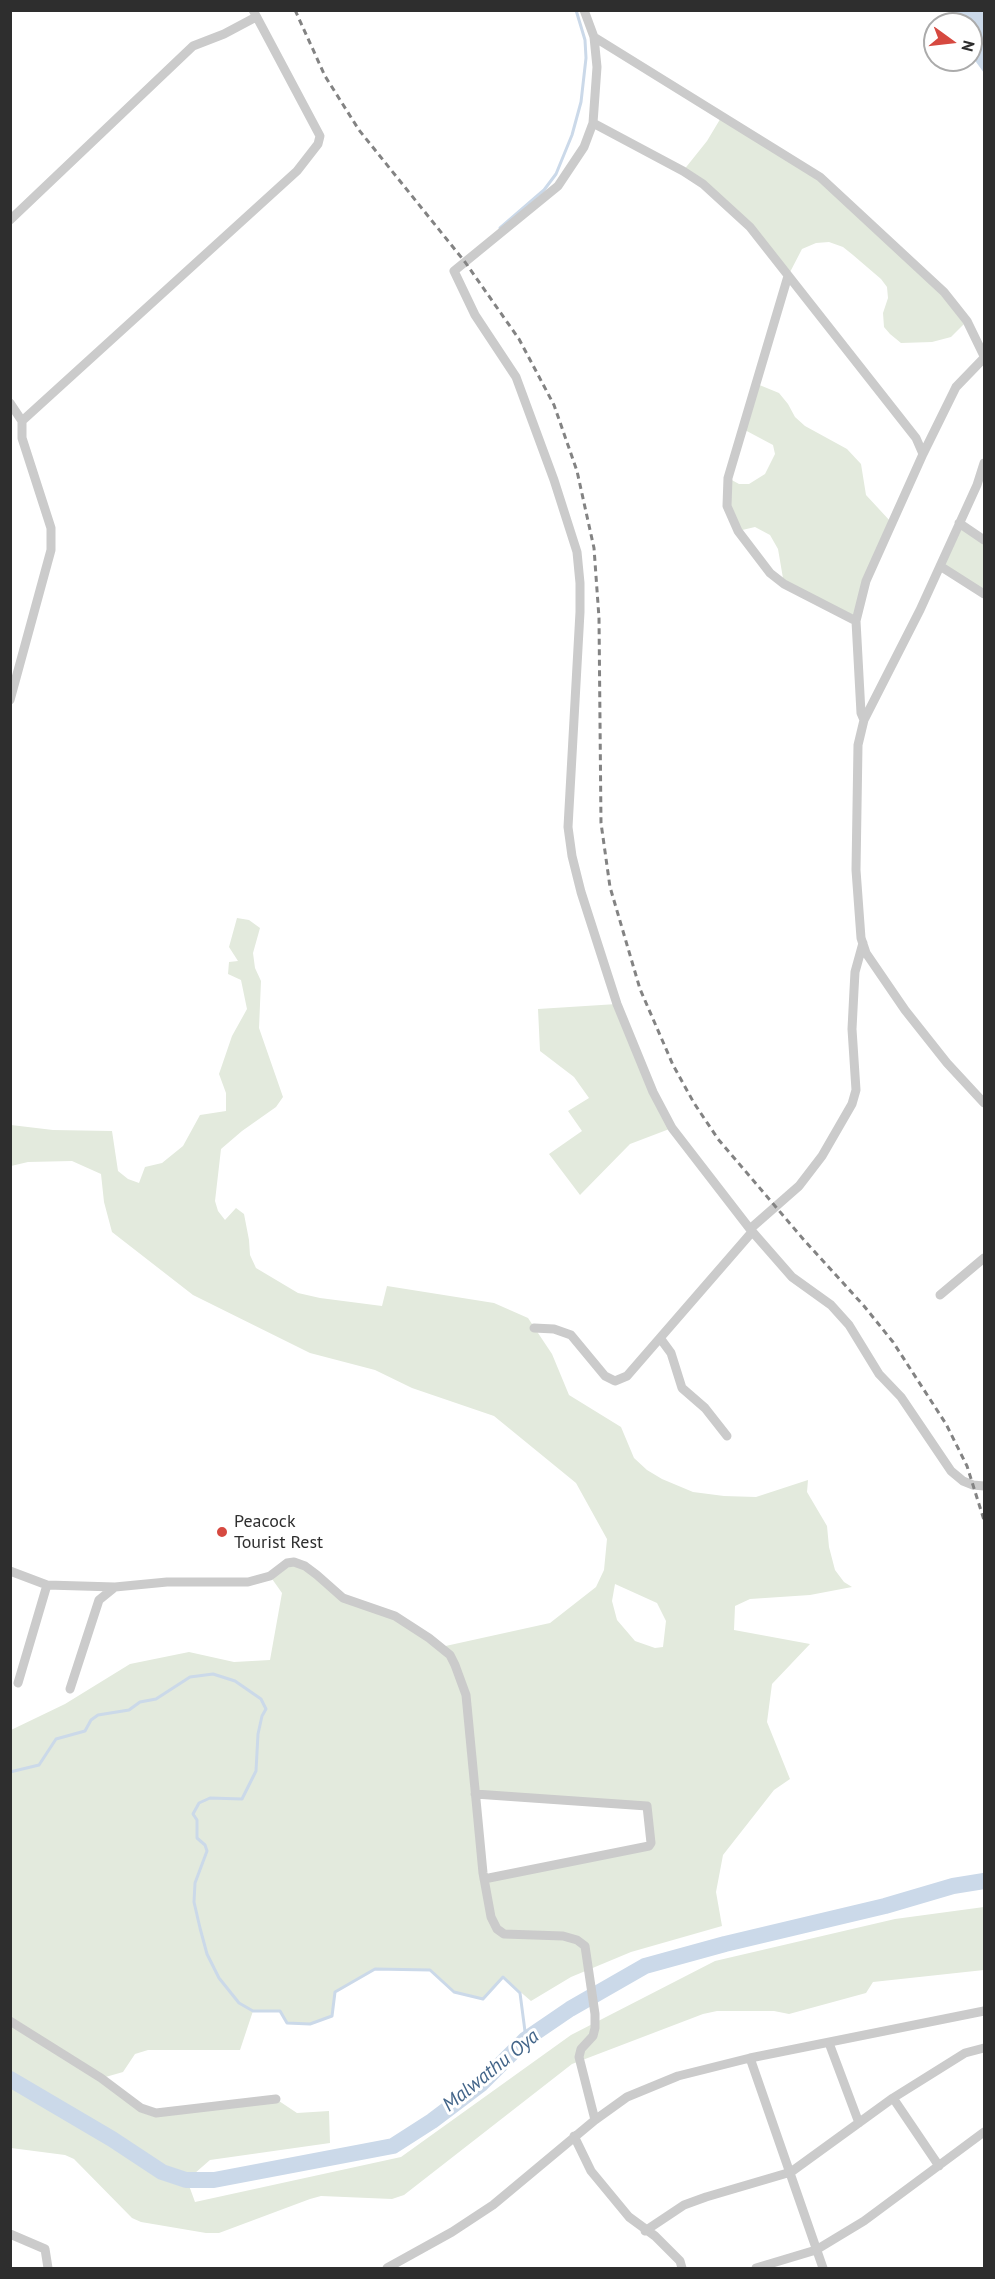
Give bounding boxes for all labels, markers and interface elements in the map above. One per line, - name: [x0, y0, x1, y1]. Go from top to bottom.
- north arrow: [923, 12, 983, 72]
- text: N: [957, 38, 979, 54]
- place label: Peacock Tourist Rest: [234, 1511, 323, 1553]
- marker: Peacock Tourist Rest: [215, 1525, 229, 1539]
- water label: Malwathu Oya: [438, 2025, 544, 2117]

